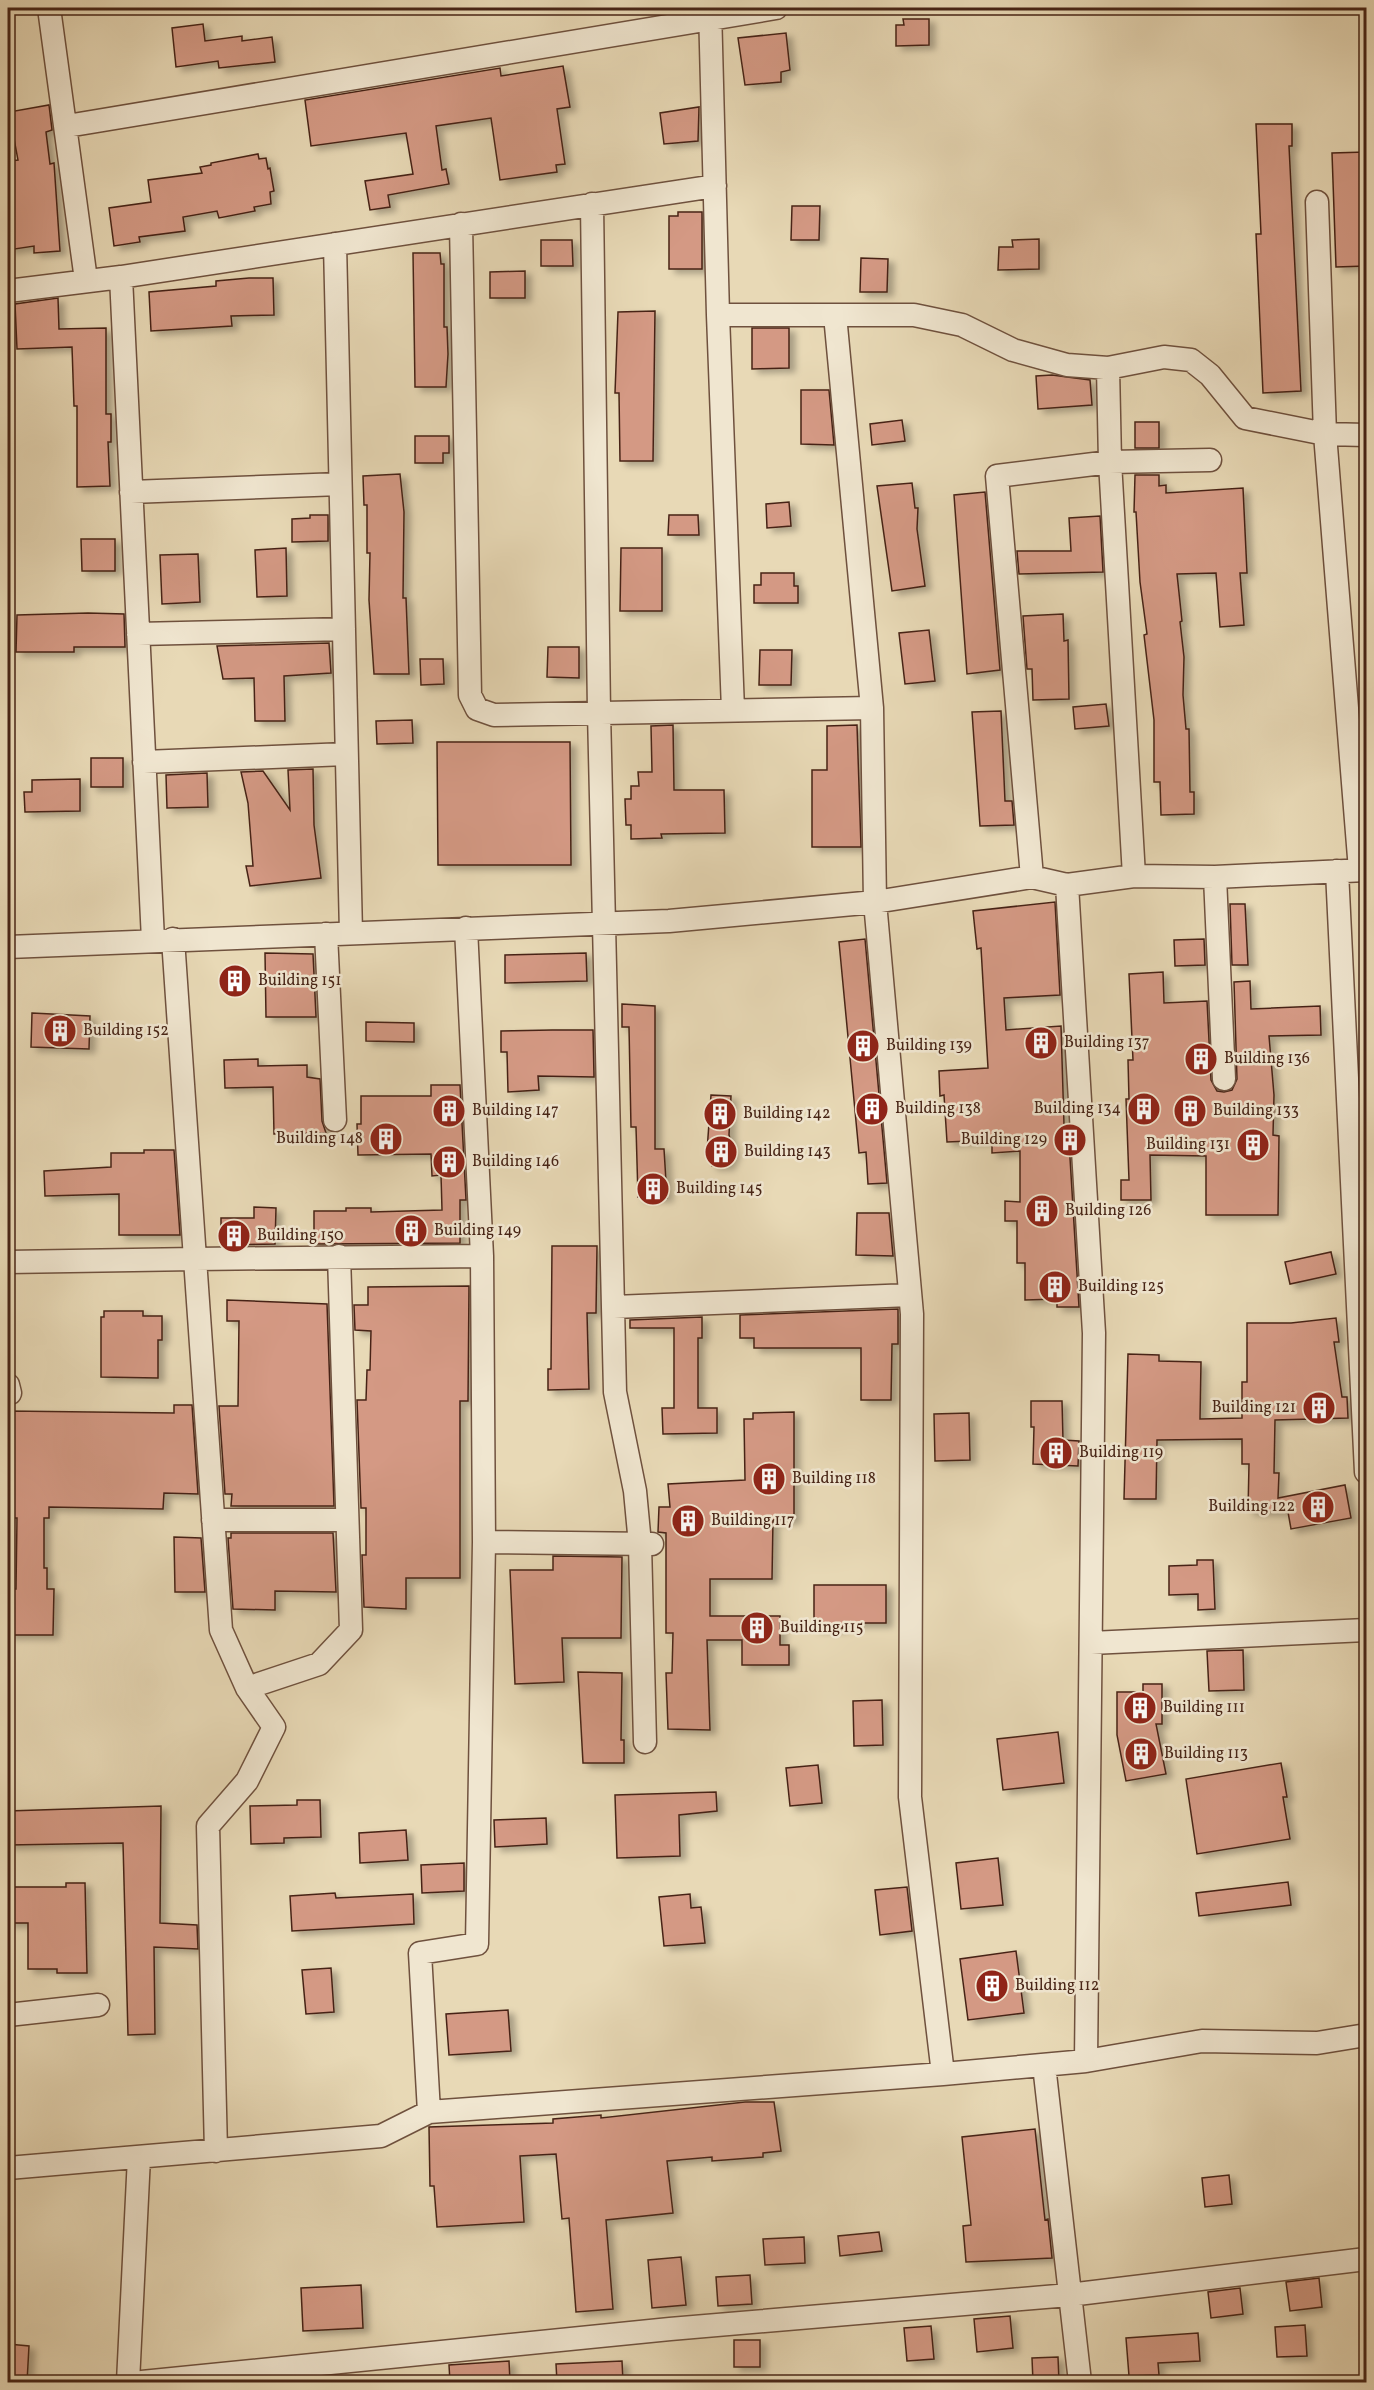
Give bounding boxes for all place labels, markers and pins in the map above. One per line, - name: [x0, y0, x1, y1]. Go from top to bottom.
- building icon: Building 151: [217, 963, 253, 999]
- place label: Building 151: [258, 970, 341, 992]
- building icon: Building 152: [42, 1013, 78, 1049]
- place label: Building 152: [83, 1020, 169, 1042]
- building icon: Building 137: [1023, 1025, 1059, 1061]
- building icon: Building 139: [845, 1028, 881, 1064]
- place label: Building 137: [1064, 1032, 1150, 1054]
- place label: Building 139: [886, 1035, 972, 1057]
- building icon: Building 136: [1183, 1041, 1219, 1077]
- place label: Building 136: [1224, 1048, 1310, 1070]
- building icon: Building 138: [854, 1091, 890, 1127]
- building icon: Building 134: [1126, 1091, 1162, 1127]
- building icon: Building 147: [431, 1093, 467, 1129]
- building icon: Building 133: [1172, 1093, 1208, 1129]
- building icon: Building 142: [702, 1096, 738, 1132]
- place label: Building 138: [895, 1098, 981, 1120]
- place label: Building 134: [1034, 1098, 1121, 1120]
- place label: Building 147: [472, 1100, 559, 1122]
- place label: Building 133: [1213, 1100, 1299, 1122]
- place label: Building 142: [743, 1103, 831, 1125]
- building icon: Building 148: [368, 1121, 404, 1157]
- building icon: Building 129: [1052, 1122, 1088, 1158]
- building icon: Building 131: [1235, 1127, 1271, 1163]
- place label: Building 148: [276, 1128, 363, 1150]
- place label: Building 129: [961, 1129, 1047, 1151]
- building icon: Building 143: [703, 1134, 739, 1170]
- place label: Building 131: [1146, 1134, 1230, 1156]
- place label: Building 143: [744, 1141, 831, 1163]
- building icon: Building 146: [431, 1144, 467, 1180]
- place label: Building 146: [472, 1151, 559, 1173]
- building icon: Building 145: [635, 1171, 671, 1207]
- place label: Building 145: [676, 1178, 762, 1200]
- building icon: Building 126: [1024, 1193, 1060, 1229]
- place label: Building 126: [1065, 1200, 1151, 1222]
- building icon: Building 149: [393, 1213, 429, 1249]
- building icon: Building 150: [216, 1218, 252, 1254]
- place label: Building 149: [434, 1220, 521, 1242]
- place label: Building 150: [257, 1225, 344, 1247]
- building icon: Building 125: [1037, 1269, 1073, 1305]
- place label: Building 125: [1078, 1276, 1164, 1298]
- building icon: Building 121: [1301, 1390, 1337, 1426]
- place label: Building 121: [1212, 1397, 1296, 1419]
- building icon: Building 119: [1038, 1435, 1074, 1471]
- place label: Building 119: [1079, 1442, 1163, 1464]
- building icon: Building 118: [751, 1461, 787, 1497]
- place label: Building 118: [792, 1468, 876, 1490]
- building icon: Building 122: [1300, 1489, 1336, 1525]
- place label: Building 122: [1208, 1496, 1295, 1518]
- building icon: Building 117: [670, 1503, 706, 1539]
- place label: Building 117: [711, 1510, 795, 1532]
- building icon: Building 115: [739, 1610, 775, 1646]
- place label: Building 115: [780, 1617, 863, 1639]
- building icon: Building 111: [1122, 1690, 1158, 1726]
- place label: Building 111: [1163, 1697, 1245, 1719]
- building icon: Building 113: [1123, 1736, 1159, 1772]
- place label: Building 113: [1164, 1743, 1248, 1765]
- building icon: Building 112: [974, 1968, 1010, 2004]
- place label: Building 112: [1015, 1975, 1099, 1997]

